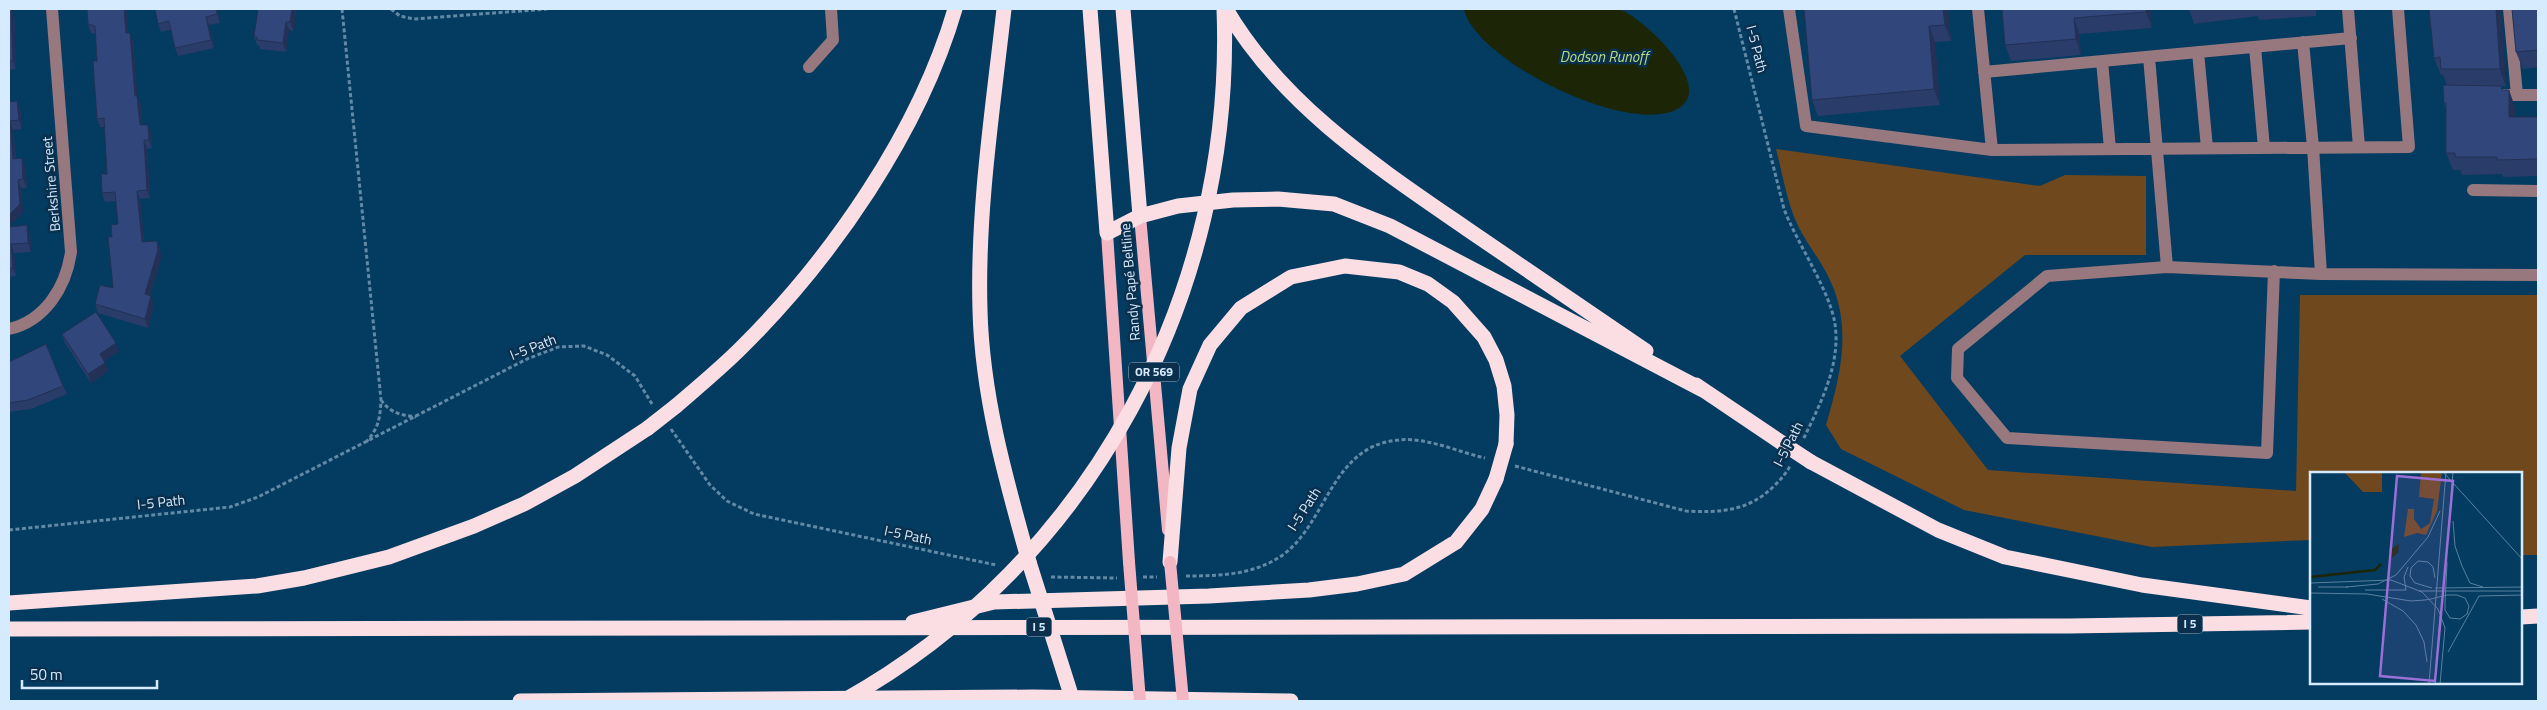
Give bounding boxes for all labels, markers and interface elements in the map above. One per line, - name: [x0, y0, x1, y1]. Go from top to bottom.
- street label: I-5 Path: [1741, 23, 1774, 75]
- water label: Dodson Runoff: [1560, 45, 1651, 68]
- street label: Berkshire Street: [36, 136, 65, 232]
- street label: Randy Papé Beltline: [1114, 222, 1145, 342]
- street label: I-5 Path: [507, 328, 559, 365]
- road number: OR 569: [1129, 362, 1179, 382]
- street label: I-5 Path: [1767, 418, 1808, 470]
- inset map: [2310, 472, 2522, 685]
- street label: I-5 Path: [1282, 483, 1326, 535]
- street label: I-5 Path: [136, 489, 186, 514]
- street label: I-5 Path: [882, 519, 934, 550]
- road number: I 5: [2178, 614, 2202, 634]
- road number: I 5: [1026, 618, 1052, 636]
- scale bar: [22, 658, 158, 690]
- text: 50 m: [30, 663, 63, 686]

